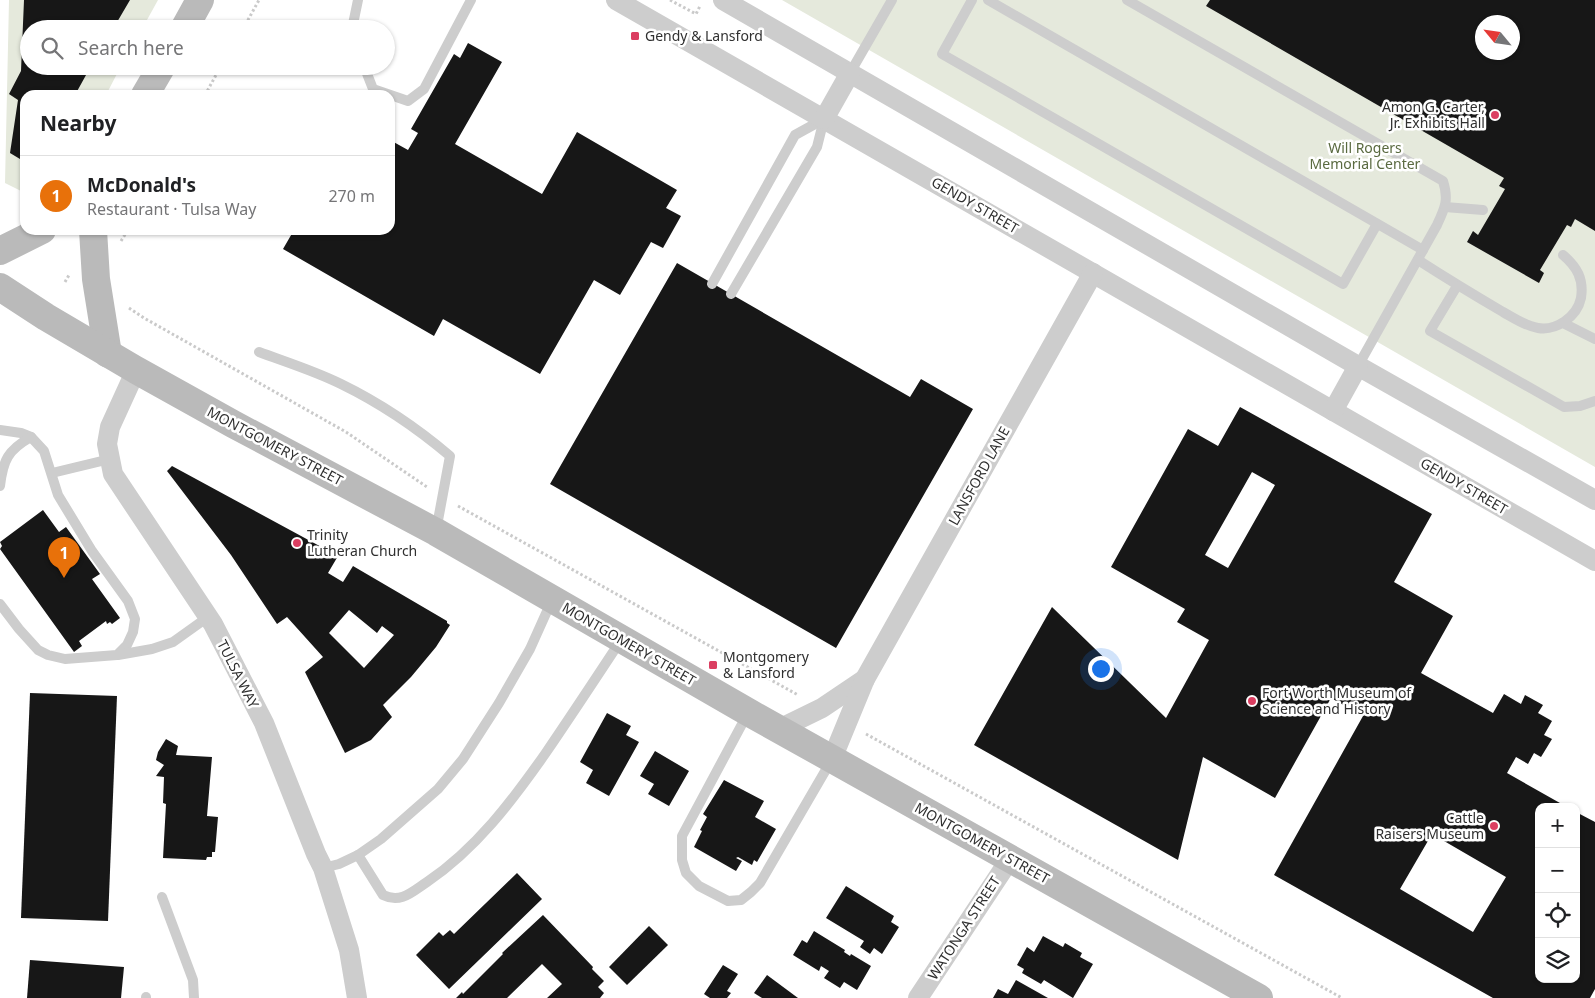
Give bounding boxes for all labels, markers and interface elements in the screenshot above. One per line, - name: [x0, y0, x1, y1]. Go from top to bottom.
- north arrow: [1475, 15, 1520, 60]
- search box: [20, 20, 395, 75]
- place label: Gendy & Lansford: [645, 26, 763, 45]
- marker: Gendy & Lansford: [629, 30, 641, 42]
- icon: search: [38, 34, 66, 62]
- text: Search here: [78, 35, 184, 61]
- place label: Amon G. Carter, Jr. Exhibits Hall: [1382, 97, 1485, 132]
- text: Nearby: [40, 109, 116, 137]
- marker: Amon G. Carter, Jr. Exhibits Hall: [1489, 109, 1501, 121]
- park label: Will Rogers Memorial Center: [1310, 138, 1421, 173]
- text: McDonald's: [87, 172, 196, 198]
- street label: GENDY STREET: [928, 172, 1023, 237]
- text: 1: [51, 185, 61, 207]
- text: 270 m: [328, 185, 375, 207]
- text: Restaurant · Tulsa Way: [87, 198, 256, 220]
- street label: MONTGOMERY STREET: [204, 402, 347, 490]
- street label: LANSFORD LANE: [944, 423, 1014, 529]
- street label: GENDY STREET: [1417, 453, 1512, 518]
- place label: Trinity Lutheran Church: [307, 525, 417, 560]
- pin: 1: [48, 537, 80, 578]
- marker: Trinity Lutheran Church: [291, 537, 303, 549]
- street label: MONTGOMERY STREET: [559, 598, 700, 690]
- street label: TULSA WAY: [213, 636, 264, 711]
- place label: Montgomery & Lansford: [723, 647, 810, 682]
- your location: [1088, 656, 1114, 682]
- marker: Montgomery & Lansford: [707, 659, 719, 671]
- place label: Fort Worth Museum of Science and History: [1262, 683, 1412, 718]
- marker: Fort Worth Museum of Science and History: [1246, 695, 1258, 707]
- street label: MONTGOMERY STREET: [912, 798, 1053, 888]
- map controls: [1535, 803, 1580, 983]
- button: +: [1535, 803, 1580, 848]
- place label: Cattle Raisers Museum: [1375, 808, 1484, 843]
- marker: Cattle Raisers Museum: [1488, 820, 1500, 832]
- button: −: [1535, 848, 1580, 893]
- street label: WATONGA STREET: [923, 872, 1004, 983]
- button: locate: [1535, 893, 1580, 938]
- button: layers: [1535, 938, 1580, 983]

